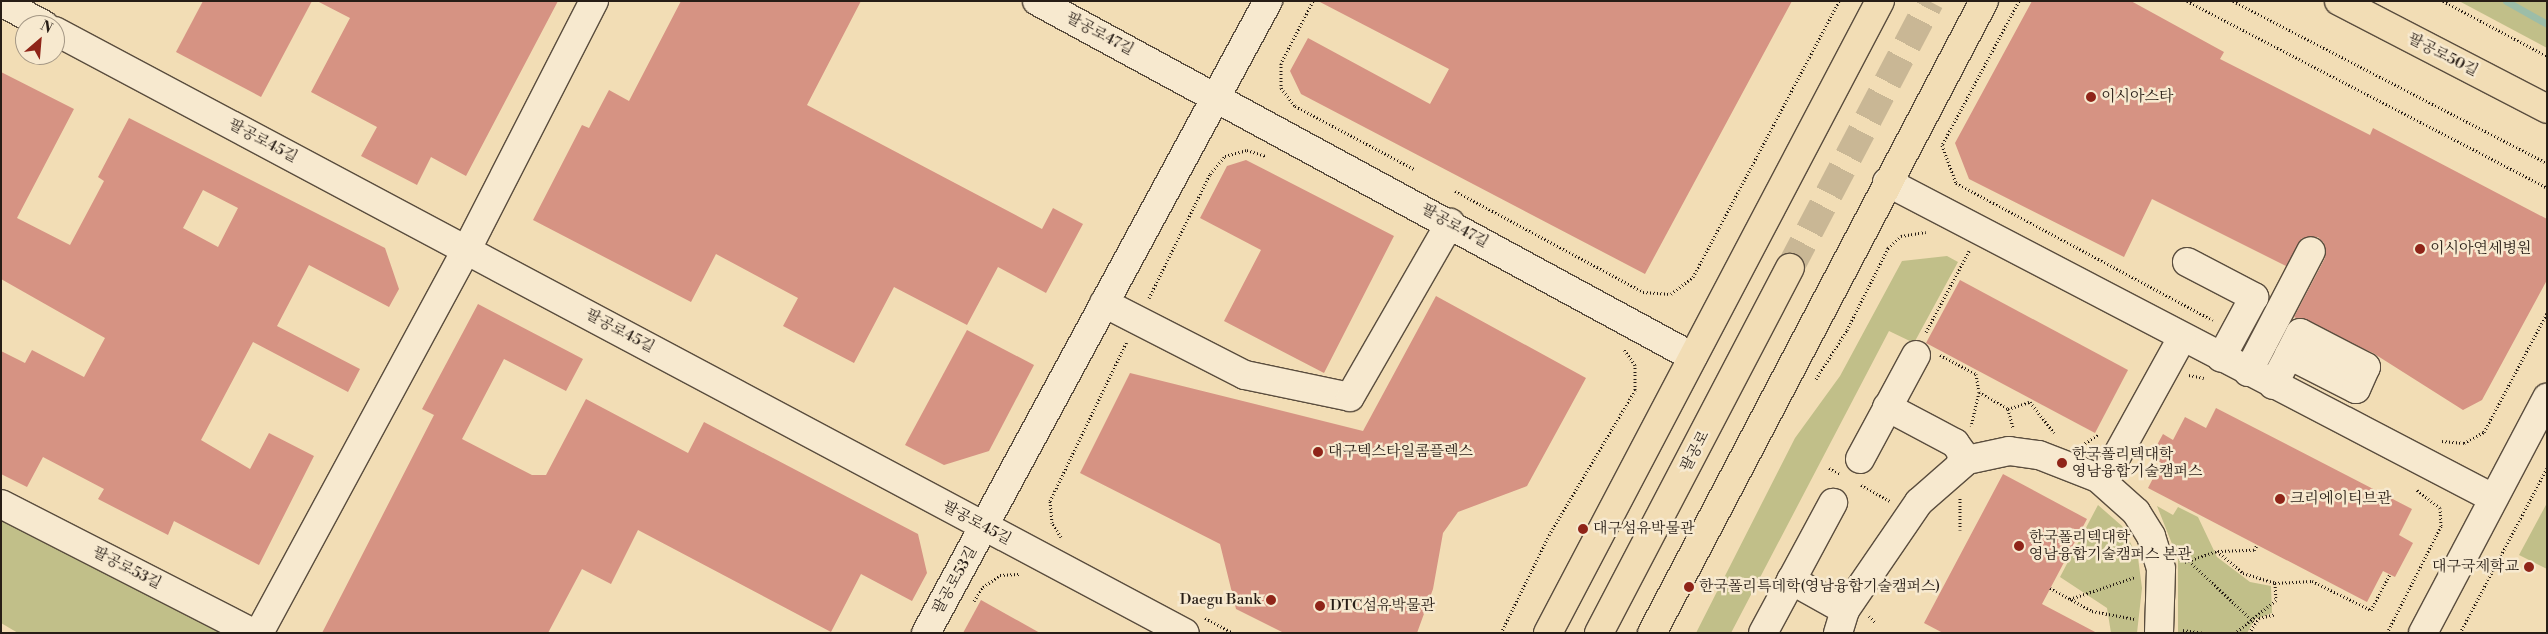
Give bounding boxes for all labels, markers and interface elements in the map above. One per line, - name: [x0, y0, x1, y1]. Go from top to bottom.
- street label: 팔공로47길: [1063, 9, 1137, 59]
- north arrow: [15, 15, 65, 65]
- text: N: [37, 17, 55, 38]
- street label: 팔공로50길: [2405, 30, 2481, 80]
- place label: 이시아스타: [2101, 88, 2173, 106]
- marker: 이시아스타: [2085, 91, 2097, 103]
- street label: 팔공로45길: [226, 115, 300, 167]
- street label: 팔공로47길: [1418, 200, 1492, 252]
- place label: 이시아연세병원: [2430, 240, 2531, 258]
- marker: 이시아연세병원: [2414, 243, 2426, 255]
- street label: 팔공로45길: [583, 305, 657, 357]
- street label: 팔공로: [1677, 428, 1713, 474]
- place label: 대구텍스타일콤플렉스: [1328, 443, 1473, 461]
- place label: 한국폴리텍대학 영남융합기술캠퍼스: [2072, 445, 2202, 480]
- marker: 대구텍스타일콤플렉스: [1312, 446, 1324, 458]
- marker: 한국폴리텍대학 영남융합기술캠퍼스: [2056, 457, 2068, 469]
- place label: 크리에이티브관: [2290, 490, 2391, 508]
- marker: 크리에이티브관: [2274, 493, 2286, 505]
- street label: 팔공로45길: [940, 497, 1014, 549]
- place label: 대구섬유박물관: [1593, 520, 1694, 538]
- marker: 대구섬유박물관: [1577, 523, 1589, 535]
- place label: 한국폴리텍대학 영남융합기술캠퍼스 본관: [2029, 528, 2191, 563]
- marker: 한국폴리텍대학 영남융합기술캠퍼스 본관: [2013, 540, 2025, 552]
- street label: 팔공로53길: [90, 543, 164, 593]
- street label: 팔공로53길: [929, 543, 981, 617]
- place label: 대구국제학교: [2432, 558, 2519, 576]
- marker: 대구국제학교: [2523, 561, 2535, 573]
- place label: 한국폴리특데학(영남융합기술캠퍼스): [1699, 578, 1940, 596]
- marker: 한국폴리특데학(영남융합기술캠퍼스): [1683, 581, 1695, 593]
- place label: Daegu Bank: [1180, 591, 1261, 609]
- marker: Daegu Bank: [1265, 594, 1277, 606]
- place label: DTC섬유박물관: [1330, 597, 1435, 615]
- marker: DTC섬유박물관: [1314, 600, 1326, 612]

